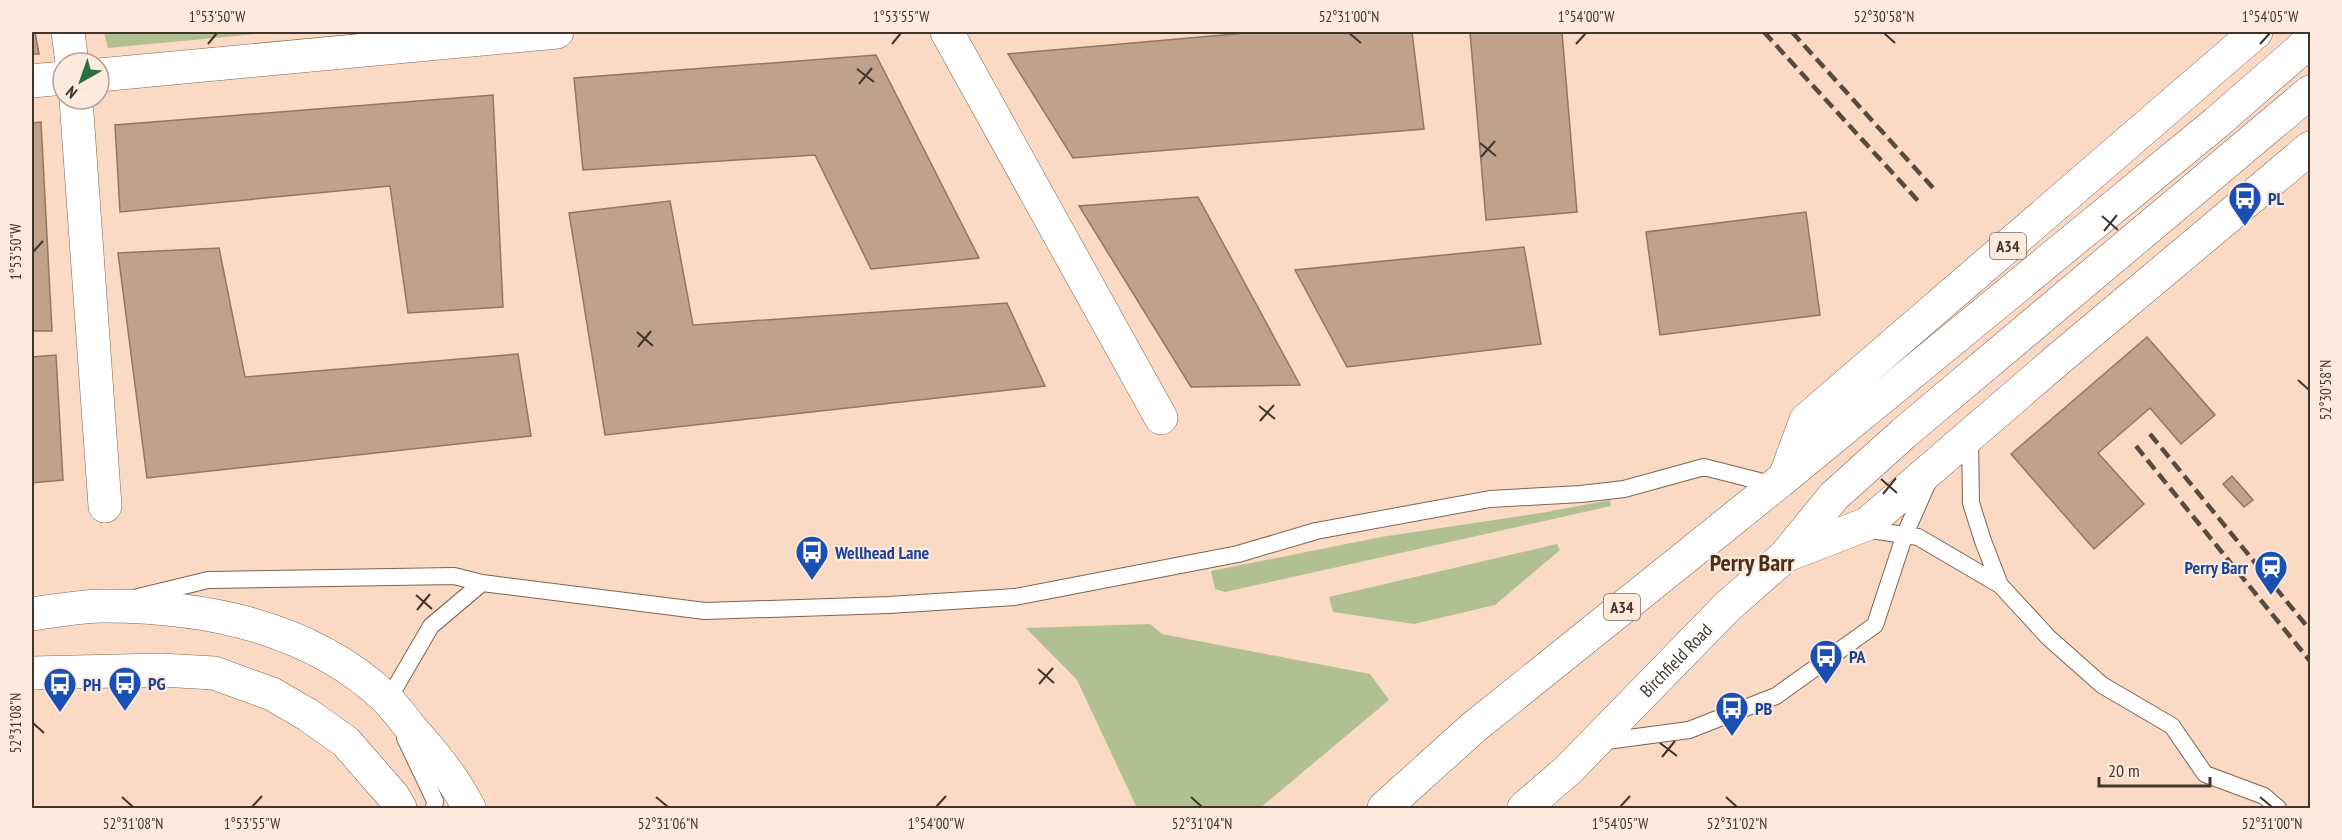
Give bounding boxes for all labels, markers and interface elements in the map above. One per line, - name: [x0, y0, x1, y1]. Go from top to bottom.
- text: 1°53'50"W: [189, 7, 245, 26]
- text: 1°53'55"W: [873, 7, 929, 26]
- text: 52°31'00"N: [1319, 7, 1379, 26]
- text: 1°54'00"W: [1558, 7, 1614, 26]
- text: 52°30'58"N: [1854, 7, 1914, 26]
- text: 1°54'05"W: [2242, 7, 2298, 26]
- north arrow: [51, 51, 111, 111]
- text: N: [62, 82, 81, 103]
- bus stop icon: PL: [2227, 180, 2263, 227]
- place label: PL: [2268, 187, 2285, 210]
- text: 1°53'50"W: [6, 224, 25, 280]
- road number: A34: [1990, 233, 2026, 259]
- text: 52°30'58"N: [2316, 360, 2335, 420]
- bus stop icon: Wellhead Lane: [794, 534, 830, 581]
- place label: Wellhead Lane: [834, 541, 930, 564]
- district label: Perry Barr: [1710, 547, 1795, 578]
- station icon: Perry Barr: [2253, 549, 2289, 596]
- place label: Perry Barr: [2185, 556, 2249, 579]
- road number: A34: [1604, 594, 1640, 620]
- street label: Birchfield Road: [1635, 618, 1716, 701]
- bus stop icon: PA: [1808, 638, 1844, 685]
- place label: PA: [1849, 645, 1866, 668]
- bus stop icon: PG: [107, 665, 143, 712]
- bus stop icon: PH: [42, 666, 78, 713]
- place label: PG: [148, 672, 165, 695]
- place label: PH: [83, 673, 101, 696]
- bus stop icon: PB: [1714, 690, 1750, 737]
- text: 52°31'08"N: [6, 693, 25, 753]
- place label: PB: [1755, 697, 1773, 720]
- scale bar: [2099, 750, 2210, 788]
- text: 20 m: [2108, 759, 2140, 782]
- text: 52°31'08"N: [103, 814, 163, 833]
- text: 1°53'55"W: [224, 814, 280, 833]
- text: 52°31'06"N: [638, 814, 698, 833]
- text: 1°54'00"W: [908, 814, 964, 833]
- text: 52°31'04"N: [1172, 814, 1232, 833]
- text: 1°54'05"W: [1592, 814, 1648, 833]
- text: 52°31'02"N: [1707, 814, 1767, 833]
- text: 52°31'00"N: [2242, 814, 2302, 833]

